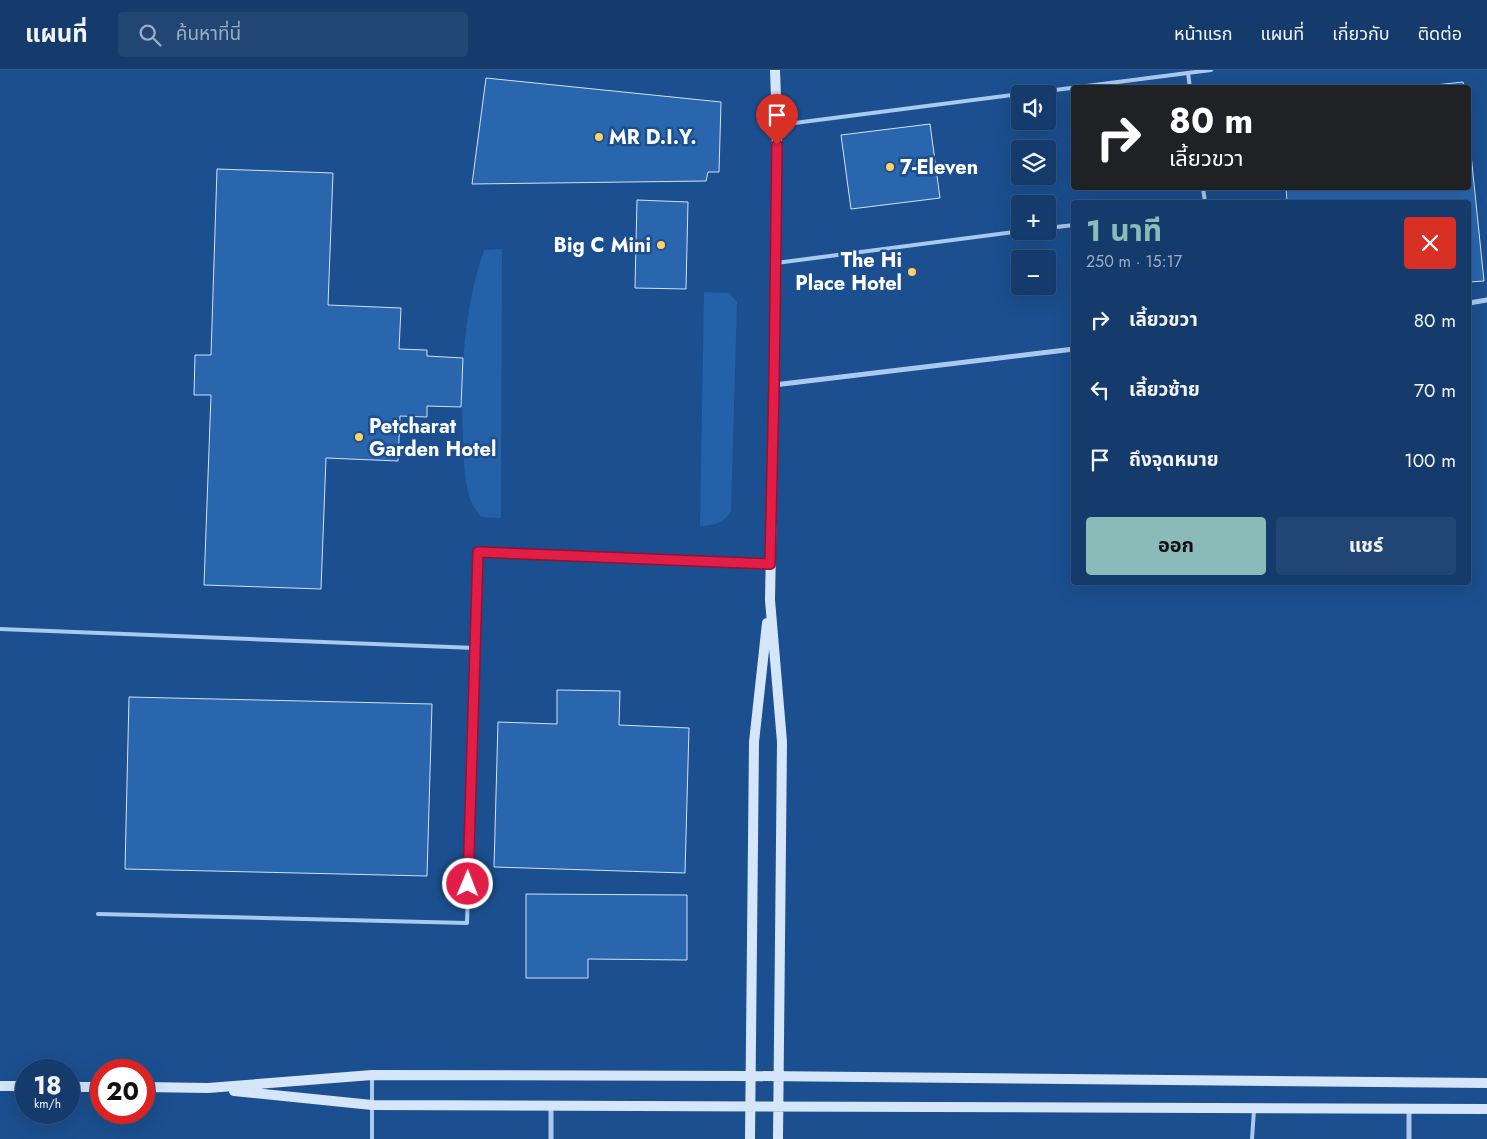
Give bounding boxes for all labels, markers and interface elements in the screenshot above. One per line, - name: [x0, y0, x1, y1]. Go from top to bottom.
- search box: [118, 12, 468, 57]
- text: แผนที่: [25, 16, 88, 51]
- text: ค้นหาที่นี่: [176, 20, 241, 47]
- icon: search: [136, 21, 164, 49]
- text: หน้าแรก: [1174, 21, 1232, 47]
- text: แผนที่: [1260, 21, 1304, 47]
- text: เกี่ยวกับ: [1332, 21, 1390, 47]
- text: ติดต่อ: [1418, 21, 1462, 47]
- map controls: [1011, 85, 1056, 295]
- button: sound: [1011, 85, 1056, 130]
- pin: [756, 94, 798, 145]
- text: 80 m: [1169, 96, 1253, 146]
- icon: arrive: [763, 101, 791, 129]
- icon: right: [1086, 105, 1151, 170]
- place label: MR D.I.Y.: [609, 123, 697, 152]
- marker: MR D.I.Y.: [593, 131, 605, 143]
- button: layers: [1011, 140, 1056, 185]
- text: เลี้ยวขวา: [1169, 142, 1244, 174]
- place label: 7-Eleven: [900, 153, 978, 182]
- marker: 7-Eleven: [884, 161, 896, 173]
- button: +: [1011, 195, 1056, 240]
- text: 1 นาที: [1086, 209, 1162, 252]
- button: close: [1404, 217, 1456, 269]
- place label: Big C Mini: [554, 231, 651, 260]
- marker: Big C Mini: [655, 239, 667, 251]
- place label: The Hi Place Hotel: [795, 246, 902, 298]
- button: −: [1011, 250, 1056, 295]
- text: 250 m · 15:17: [1086, 250, 1182, 273]
- marker: The Hi Place Hotel: [906, 266, 918, 278]
- icon: right: [1086, 306, 1114, 334]
- text: เลี้ยวขวา: [1129, 306, 1198, 333]
- text: 80 m: [1414, 307, 1456, 334]
- icon: left: [1086, 376, 1114, 404]
- text: เลี้ยวซ้าย: [1129, 376, 1200, 403]
- text: 70 m: [1414, 377, 1456, 404]
- place label: Petcharat Garden Hotel: [369, 412, 496, 464]
- marker: Petcharat Garden Hotel: [353, 431, 365, 443]
- icon: arrive: [1086, 446, 1114, 474]
- text: ถึงจุดหมาย: [1129, 446, 1219, 473]
- text: 100 m: [1404, 447, 1456, 474]
- button: ออก: [1086, 517, 1266, 575]
- button: แชร์: [1276, 517, 1456, 575]
- position arrow: [441, 857, 493, 909]
- speed limit sign: 20: [90, 1059, 155, 1124]
- text: 18: [33, 1067, 62, 1103]
- text: km/h: [34, 1095, 61, 1113]

